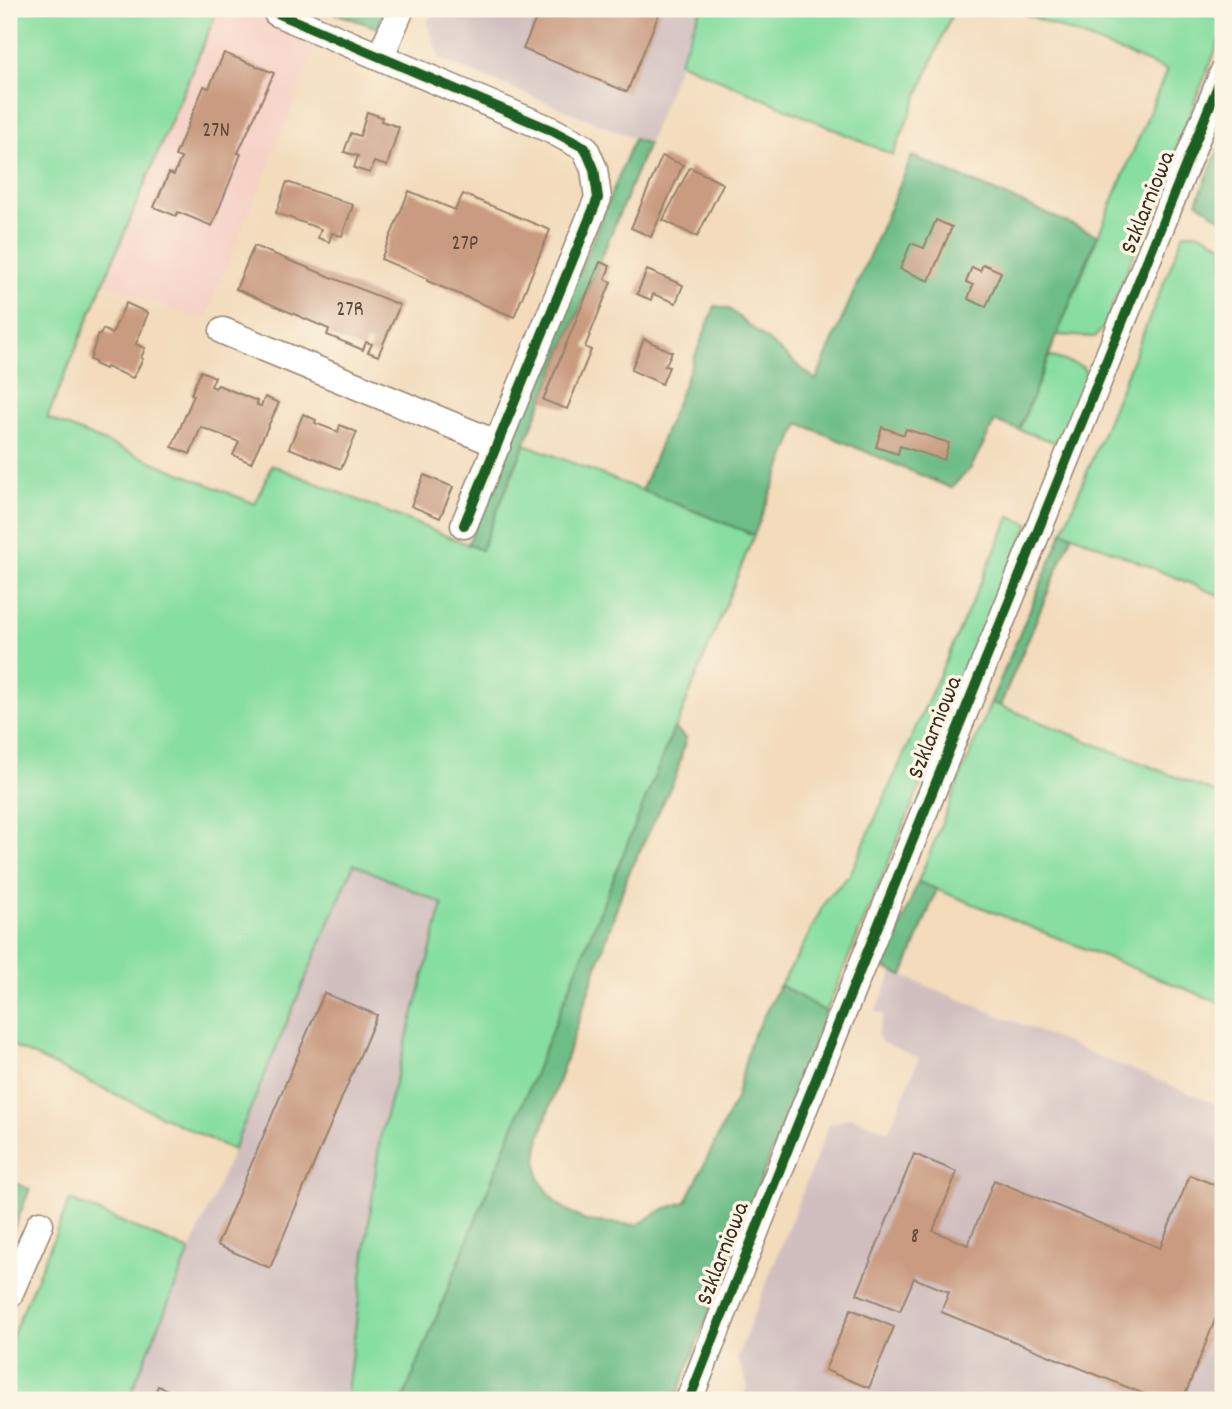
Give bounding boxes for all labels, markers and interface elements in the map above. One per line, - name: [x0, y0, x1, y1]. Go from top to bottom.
- house number: 27N: [202, 117, 230, 147]
- street label: Szklarniowa: [1113, 146, 1185, 260]
- house number: 27P: [452, 230, 478, 260]
- house number: 27R: [336, 296, 364, 326]
- street label: Szklarniowa: [900, 671, 972, 785]
- street label: Szklarniowa: [689, 1197, 760, 1311]
- house number: 8: [911, 1223, 919, 1253]

